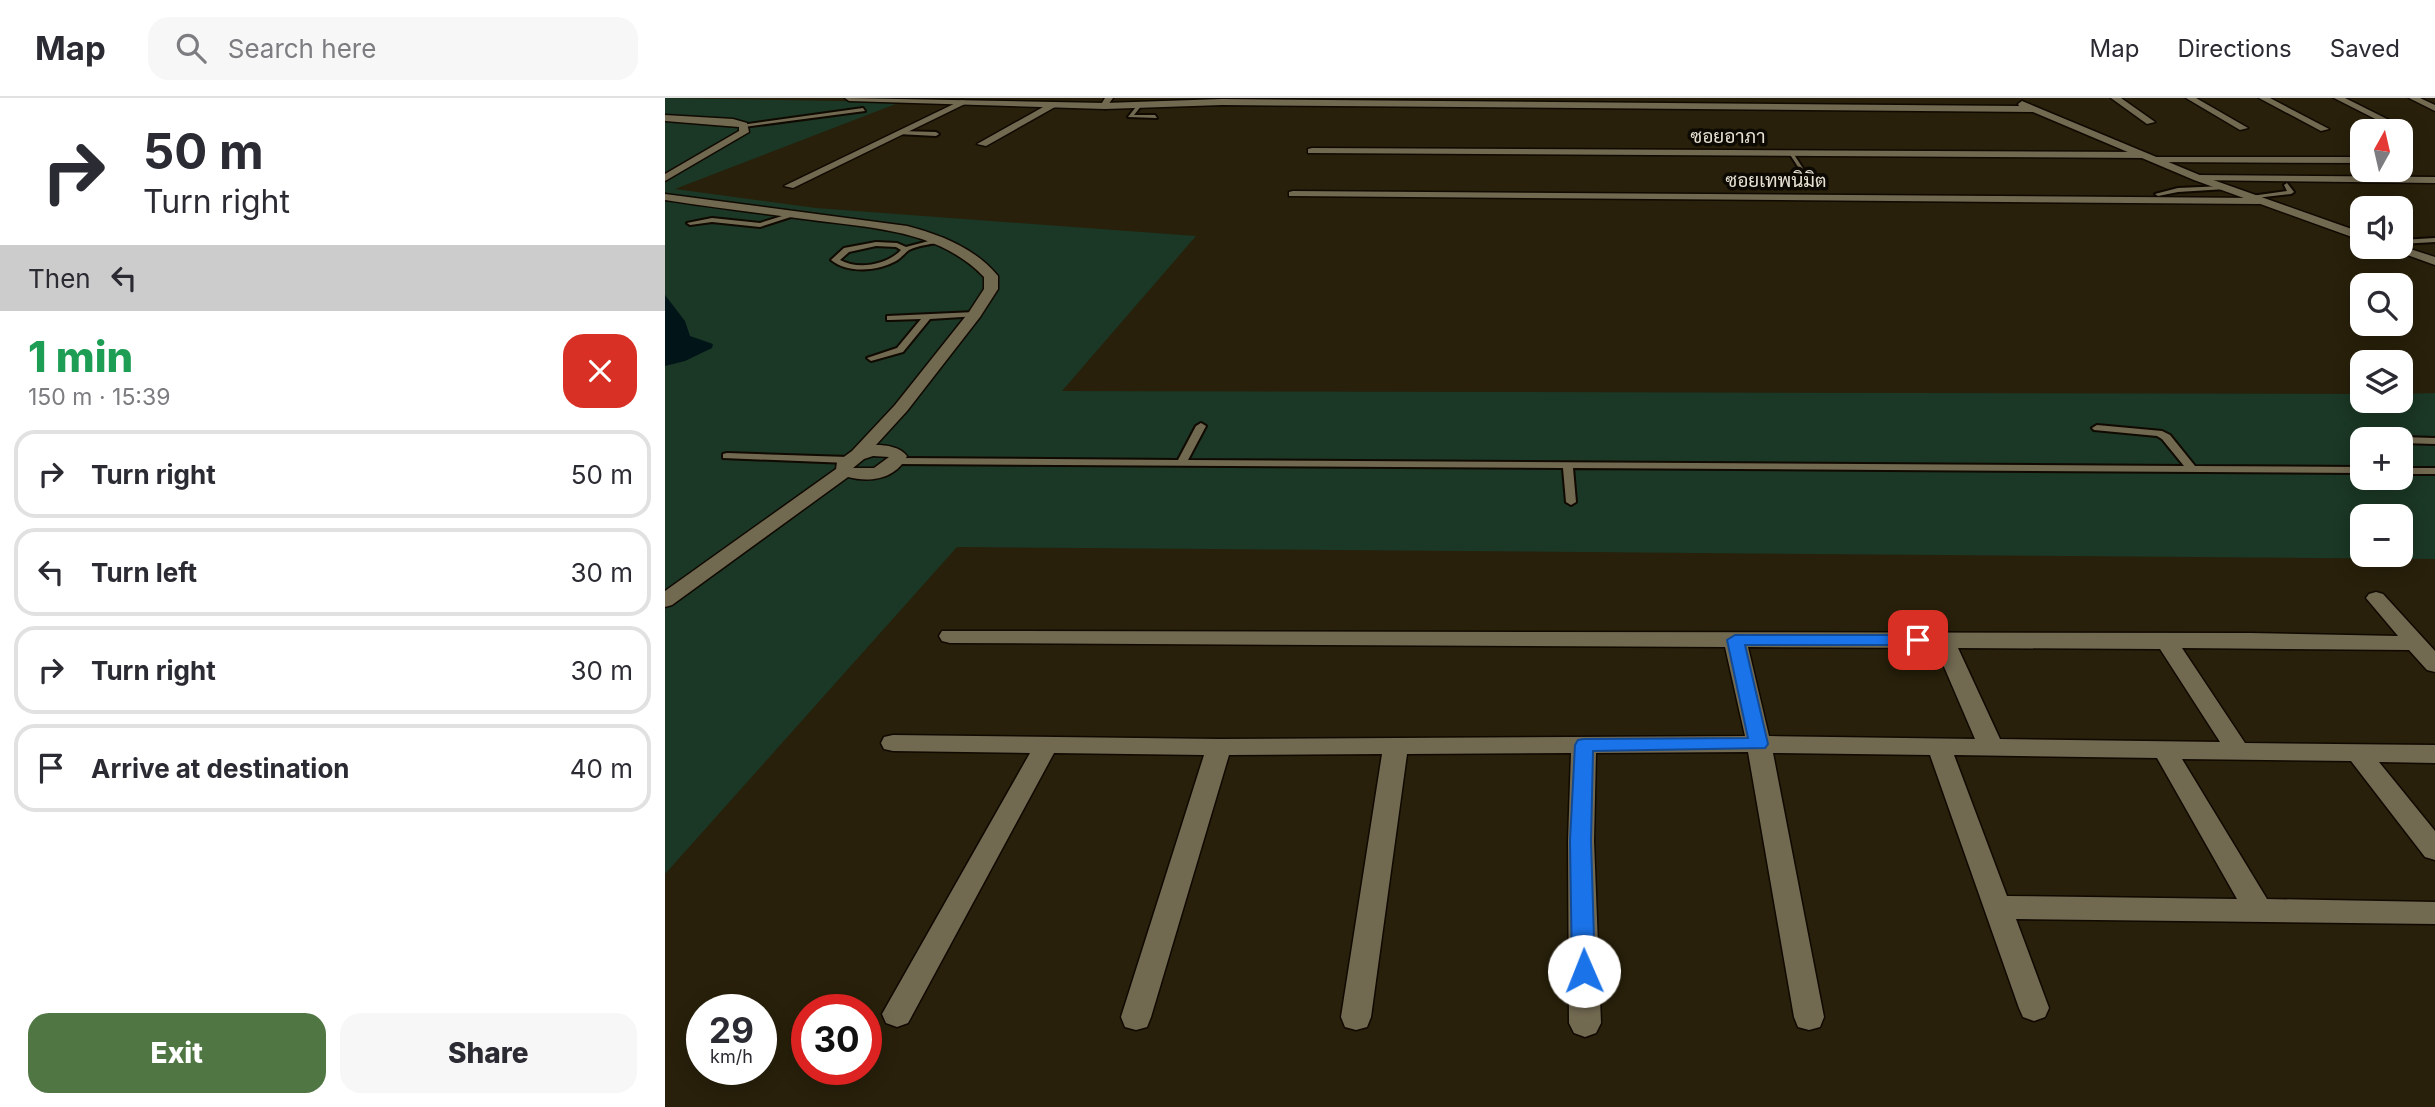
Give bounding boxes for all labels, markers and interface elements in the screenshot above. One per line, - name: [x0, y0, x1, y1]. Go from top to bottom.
- search box: [148, 17, 638, 80]
- text: Map: [35, 28, 106, 68]
- icon: search: [172, 29, 210, 67]
- text: Search here: [228, 33, 376, 64]
- text: Map: [2090, 34, 2139, 63]
- text: Directions: [2177, 34, 2292, 63]
- text: Saved: [2330, 34, 2400, 63]
- north arrow: [2350, 119, 2413, 182]
- map controls: [2350, 119, 2413, 567]
- text: 50 m: [143, 122, 264, 181]
- street label: ซอยอาภา: [1690, 125, 1766, 148]
- icon: right: [28, 126, 119, 217]
- street label: ซอยเทพนิมิต: [1725, 169, 1827, 192]
- text: Turn right: [143, 182, 290, 221]
- button: sound: [2350, 196, 2413, 259]
- icon: left: [105, 259, 143, 297]
- text: Then: [28, 263, 91, 294]
- button: search: [2350, 273, 2413, 336]
- text: 1 min: [28, 331, 133, 382]
- button: close: [563, 334, 637, 408]
- button: layers: [2350, 350, 2413, 413]
- text: 150 m · 15:39: [28, 383, 170, 411]
- button: +: [2350, 427, 2413, 490]
- icon: right: [32, 455, 70, 493]
- text: Turn right: [91, 459, 216, 490]
- text: 50 m: [571, 459, 633, 490]
- button: −: [2350, 504, 2413, 567]
- icon: left: [32, 553, 70, 591]
- text: Turn left: [91, 557, 197, 588]
- text: 30 m: [570, 557, 633, 588]
- pin: [1888, 610, 1948, 670]
- icon: arrive: [1899, 621, 1937, 659]
- icon: right: [32, 651, 70, 689]
- text: Turn right: [91, 655, 216, 686]
- text: 30 m: [570, 655, 633, 686]
- icon: arrive: [32, 749, 70, 787]
- text: Arrive at destination: [91, 753, 350, 784]
- text: 40 m: [570, 753, 633, 784]
- position arrow: [1547, 934, 1621, 1008]
- speed limit sign: 30: [791, 994, 882, 1085]
- text: 29: [709, 1009, 754, 1051]
- button: Exit: [28, 1013, 326, 1093]
- button: Share: [340, 1013, 637, 1093]
- text: km/h: [710, 1046, 753, 1067]

